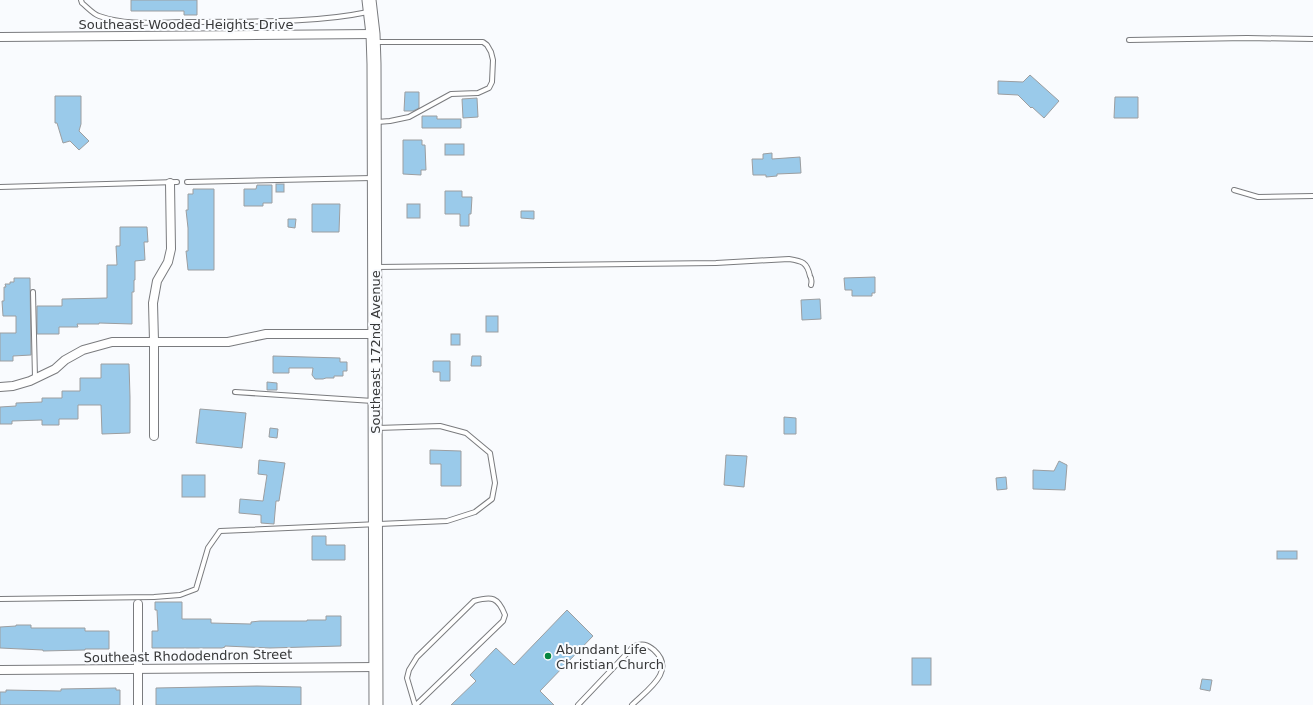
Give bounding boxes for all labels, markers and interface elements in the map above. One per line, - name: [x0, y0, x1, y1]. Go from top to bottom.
- street label: Southeast Wooded Heights Drive: [79, 17, 293, 32]
- street label: Southeast 172nd Avenue: [368, 270, 383, 434]
- place label: Abundant Life Christian Church: [556, 642, 664, 672]
- street label: Southeast Rhododendron Street: [83, 647, 293, 665]
- marker: Abundant Life Christian Church: [543, 651, 553, 661]

